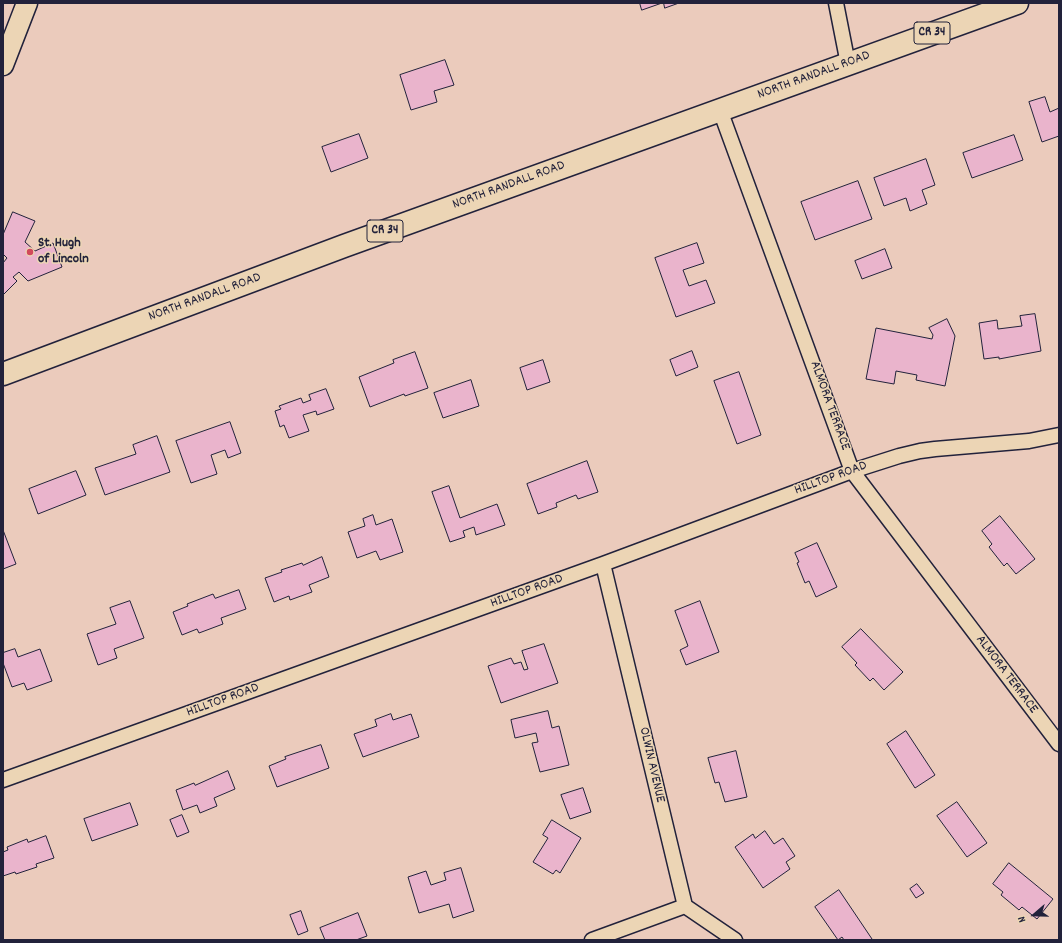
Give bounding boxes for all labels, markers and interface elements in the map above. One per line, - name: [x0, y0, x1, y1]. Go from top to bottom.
- road number: CR 34: [914, 22, 950, 44]
- street label: NORTH RANDALL ROAD: [756, 48, 872, 104]
- street label: NORTH RANDALL ROAD: [451, 158, 567, 214]
- road number: CR 34: [367, 220, 403, 242]
- place label: St. Hugh of Lincoln: [38, 236, 89, 268]
- marker: St. Hugh of Lincoln: [25, 247, 35, 257]
- street label: NORTH RANDALL ROAD: [147, 270, 263, 326]
- street label: ALMORA TERRACE: [805, 359, 853, 453]
- street label: HILLTOP ROAD: [792, 458, 870, 500]
- street label: HILLTOP ROAD: [488, 571, 566, 613]
- street label: ALMORA TERRACE: [971, 632, 1041, 718]
- street label: HILLTOP ROAD: [184, 680, 262, 722]
- street label: OLWIN AVENUE: [634, 726, 668, 804]
- north arrow: [1014, 895, 1054, 935]
- text: N: [1014, 914, 1031, 924]

